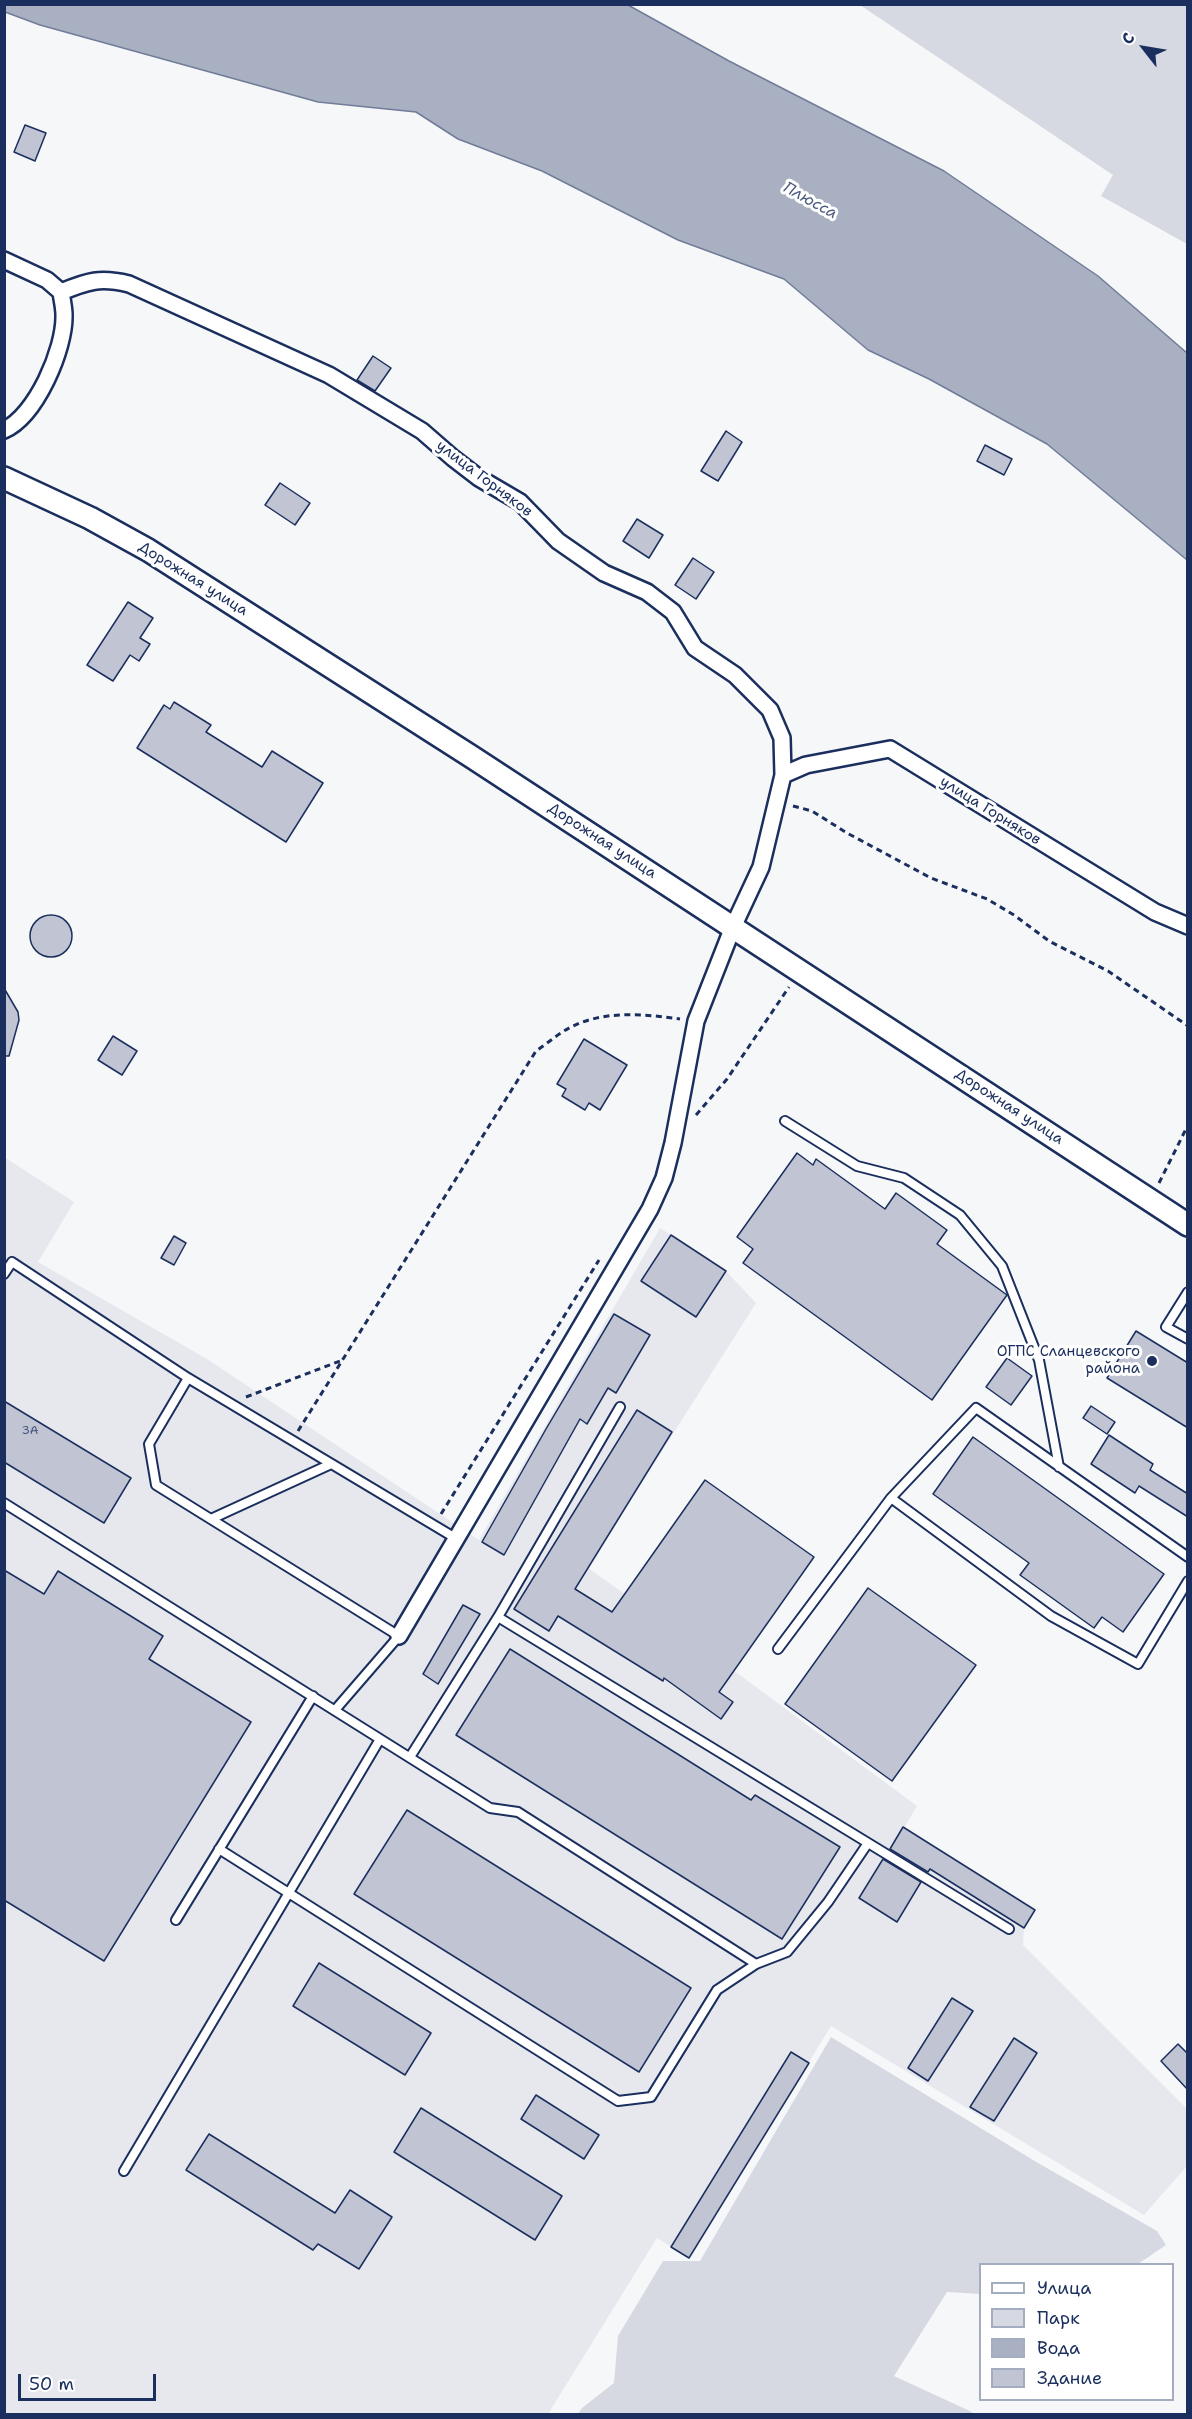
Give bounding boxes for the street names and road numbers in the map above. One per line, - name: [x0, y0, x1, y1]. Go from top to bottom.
- street label: улица Горняков: [432, 437, 536, 521]
- street label: Дорожная улица: [135, 538, 251, 620]
- street label: улица Горняков: [936, 773, 1044, 849]
- street label: Дорожная улица: [544, 799, 660, 883]
- street label: Дорожная улица: [951, 1065, 1067, 1149]

